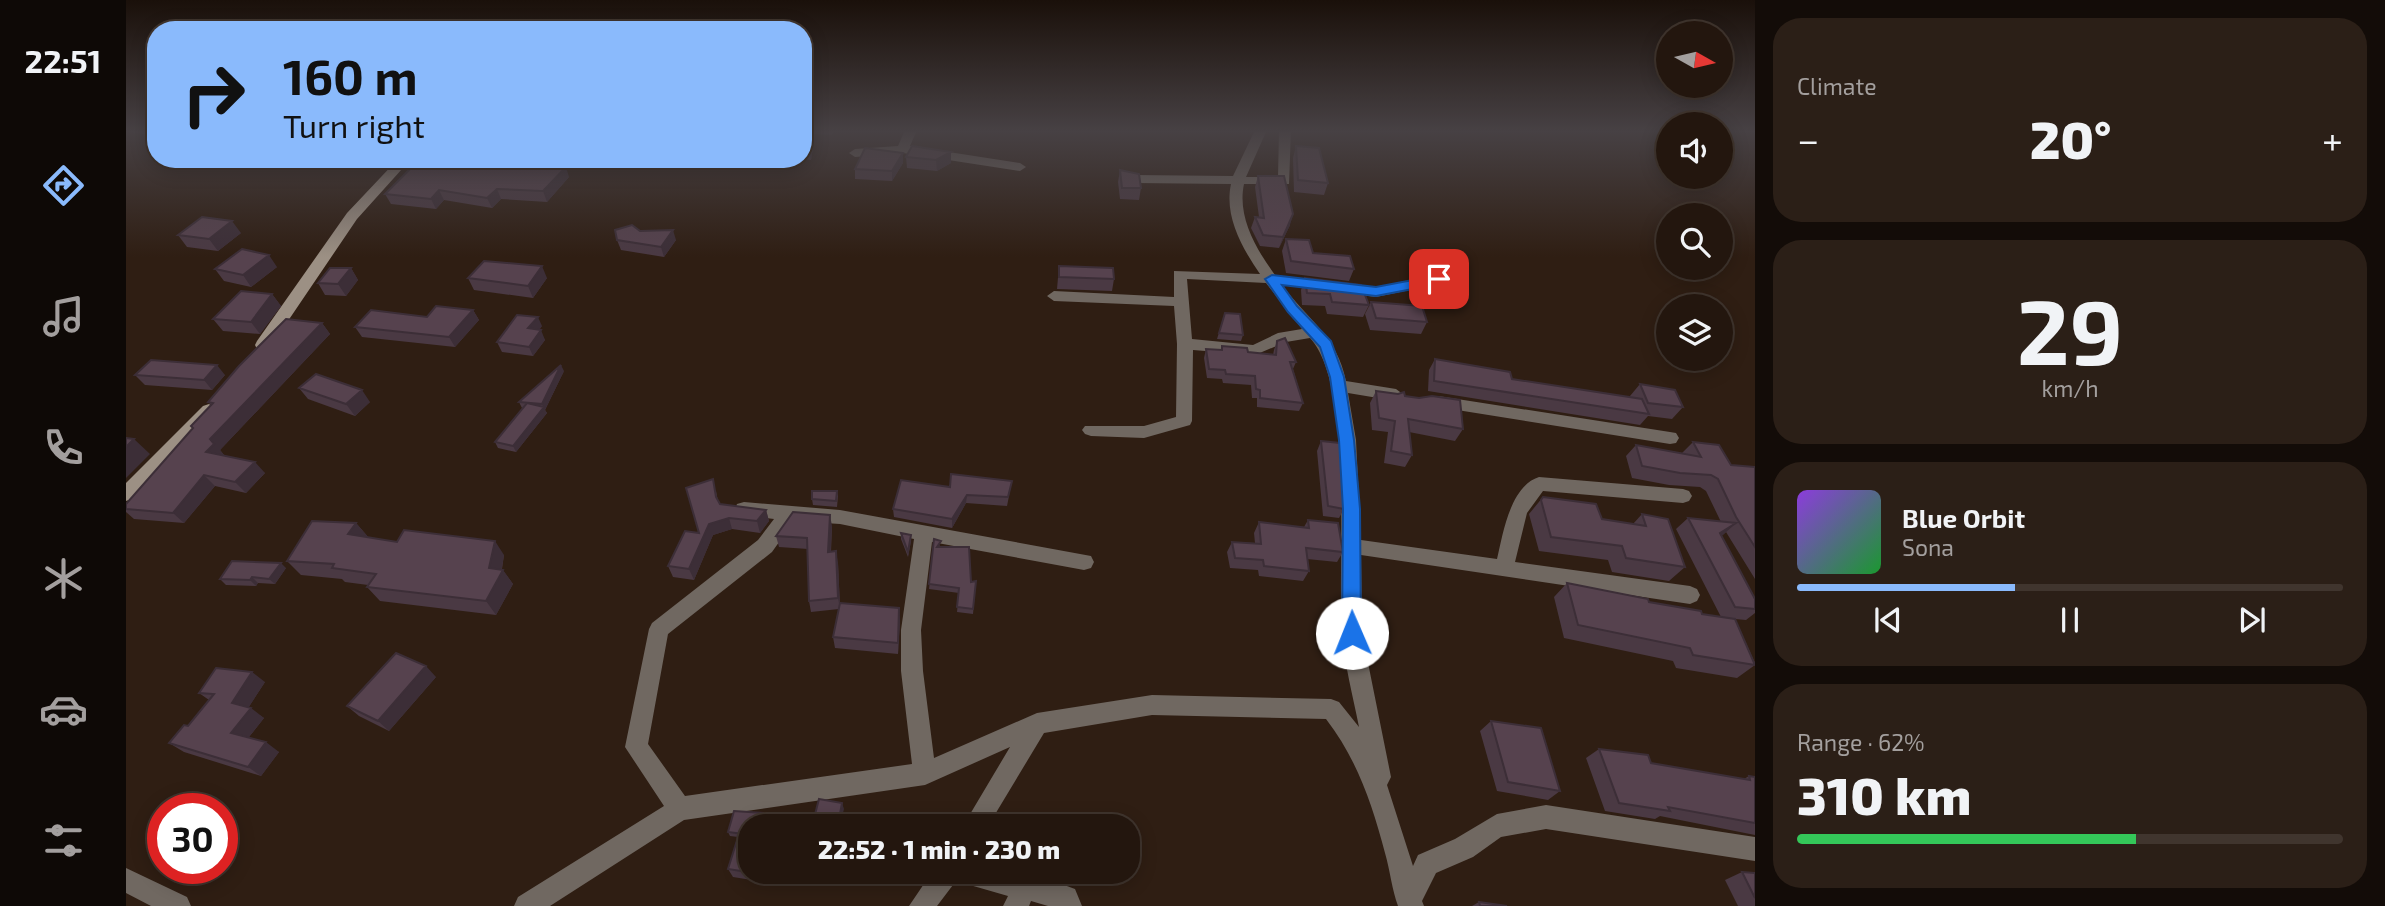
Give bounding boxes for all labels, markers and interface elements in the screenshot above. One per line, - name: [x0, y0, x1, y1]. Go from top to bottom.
- north arrow: [1656, 21, 1732, 98]
- map controls: [1656, 21, 1733, 371]
- text: 22:51: [25, 41, 101, 79]
- text: 160 m: [283, 46, 418, 105]
- icon: right: [168, 49, 259, 140]
- text: Climate: [1797, 72, 1877, 100]
- text: Turn right: [283, 106, 425, 144]
- text: 20°: [2030, 107, 2111, 169]
- button: sound: [1656, 112, 1733, 189]
- text: −: [1797, 116, 1819, 162]
- text: +: [2322, 116, 2343, 162]
- icon: directions: [39, 161, 88, 210]
- button: search: [1656, 203, 1733, 280]
- pin: [1409, 249, 1469, 309]
- icon: arrive: [1420, 260, 1458, 298]
- text: 29: [2017, 274, 2123, 383]
- icon: music: [39, 292, 88, 341]
- button: layers: [1656, 294, 1733, 371]
- text: km/h: [2041, 374, 2099, 402]
- icon: phone: [39, 423, 88, 472]
- text: Blue Orbit: [1902, 502, 2025, 533]
- text: Sona: [1902, 533, 1954, 561]
- icon: climate: [39, 554, 88, 603]
- position arrow: [1315, 596, 1389, 670]
- icon: previous: [1869, 601, 1907, 639]
- icon: pause: [2051, 601, 2089, 639]
- icon: next: [2233, 601, 2271, 639]
- icon: car: [39, 685, 88, 734]
- text: Range · 62%: [1797, 728, 1925, 756]
- text: 310 km: [1797, 763, 1971, 825]
- speed limit sign: 30: [147, 793, 238, 884]
- icon: filters: [39, 816, 88, 865]
- text: 22:52 · 1 min · 230 m: [818, 833, 1060, 864]

